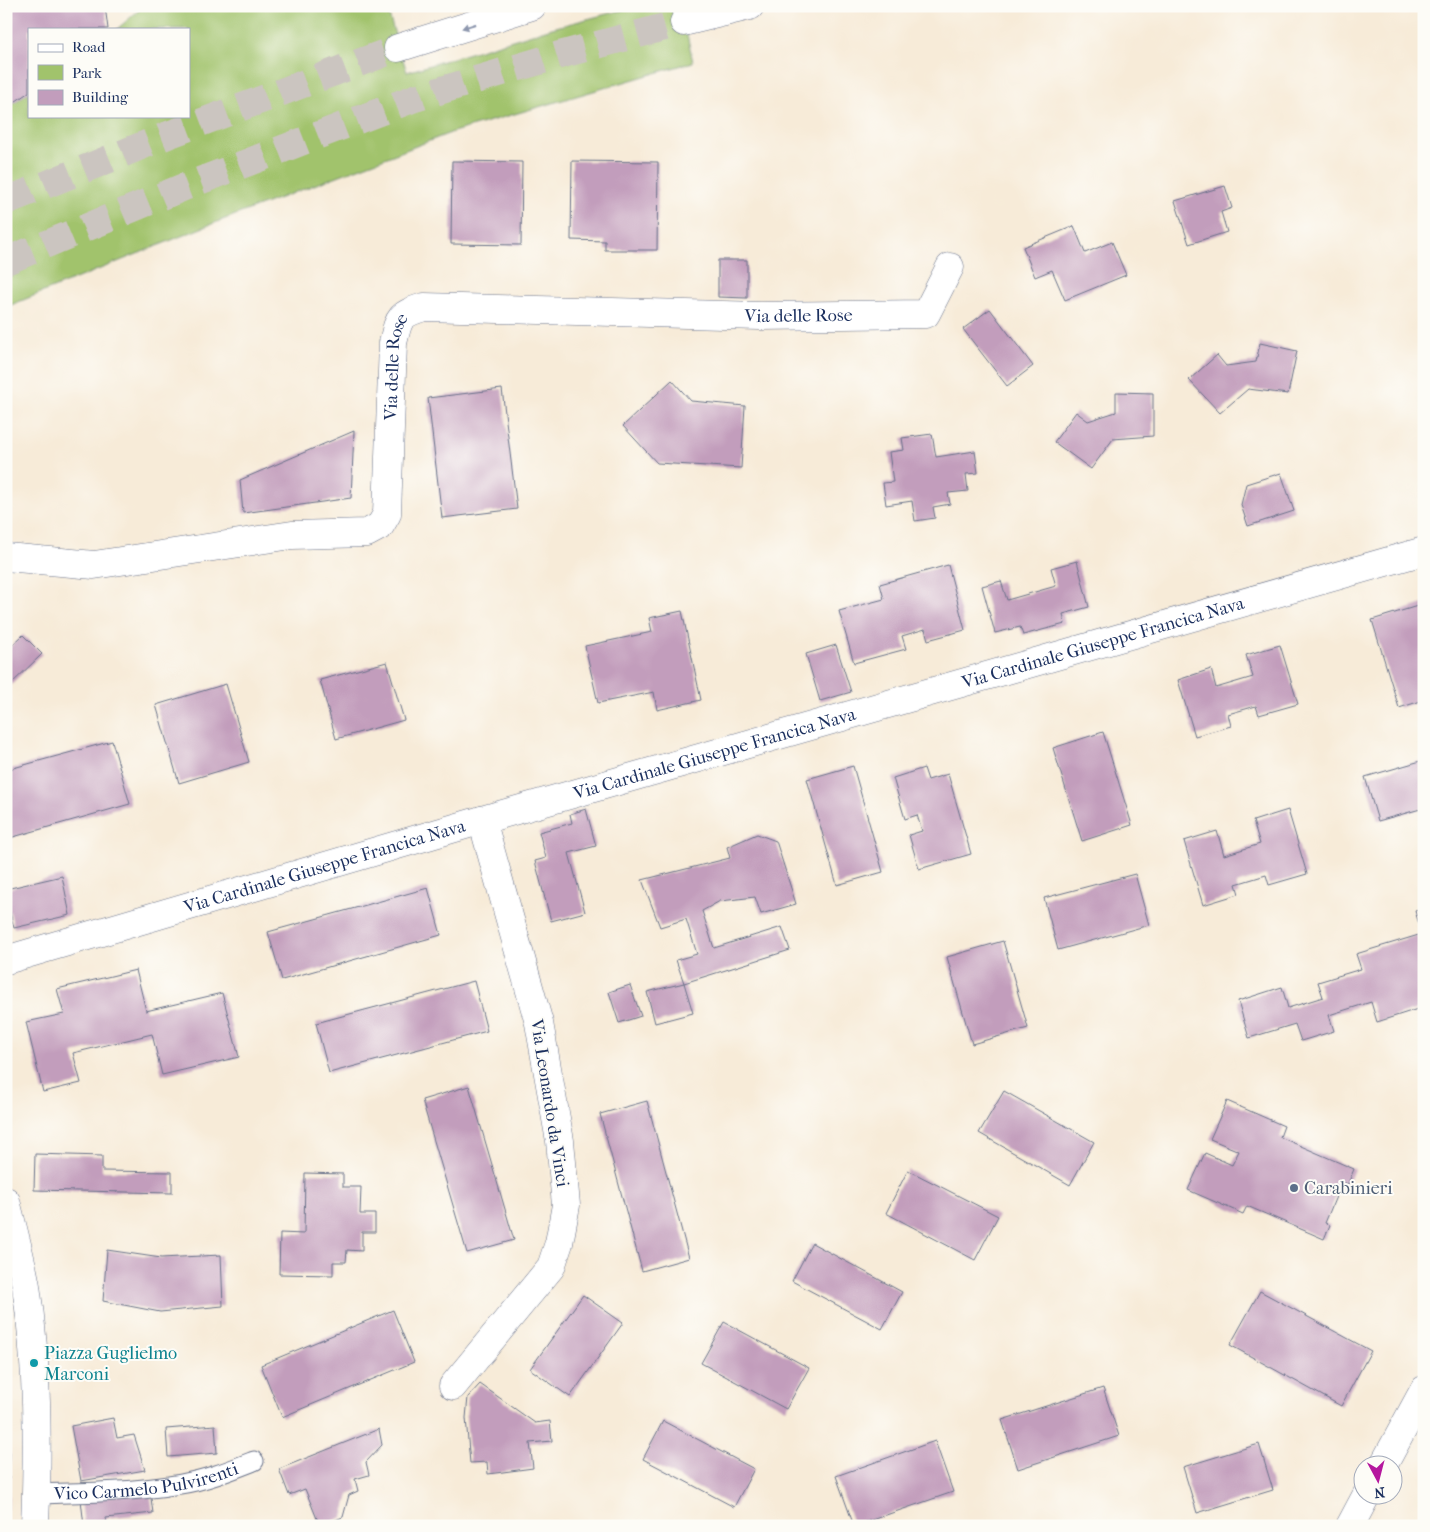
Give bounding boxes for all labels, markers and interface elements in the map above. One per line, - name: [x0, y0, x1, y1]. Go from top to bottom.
- one-way arrow: [461, 22, 476, 30]
- legend: [28, 28, 190, 118]
- text: Road: [72, 38, 106, 56]
- text: Park: [72, 64, 102, 82]
- text: Building: [72, 88, 129, 106]
- street label: Via delle Rose: [743, 305, 853, 327]
- street label: Via delle Rose: [380, 309, 413, 422]
- street label: Via Cardinale Giuseppe Francica Nava: [959, 593, 1247, 694]
- street label: Via Cardinale Giuseppe Francica Nava: [570, 704, 859, 805]
- street label: Via Cardinale Giuseppe Francica Nava: [180, 815, 468, 918]
- street label: Via Leonardo da Vinci: [526, 1017, 573, 1189]
- place label: Carabinieri: [1304, 1178, 1393, 1199]
- marker: Carabinieri: [1288, 1182, 1300, 1194]
- place label: Piazza Guglielmo Marconi: [44, 1343, 177, 1385]
- marker: Piazza Guglielmo Marconi: [28, 1357, 40, 1369]
- north arrow: [1352, 1454, 1402, 1504]
- street label: Vico Carmelo Pulvirenti: [53, 1458, 242, 1505]
- text: N: [1373, 1483, 1386, 1502]

